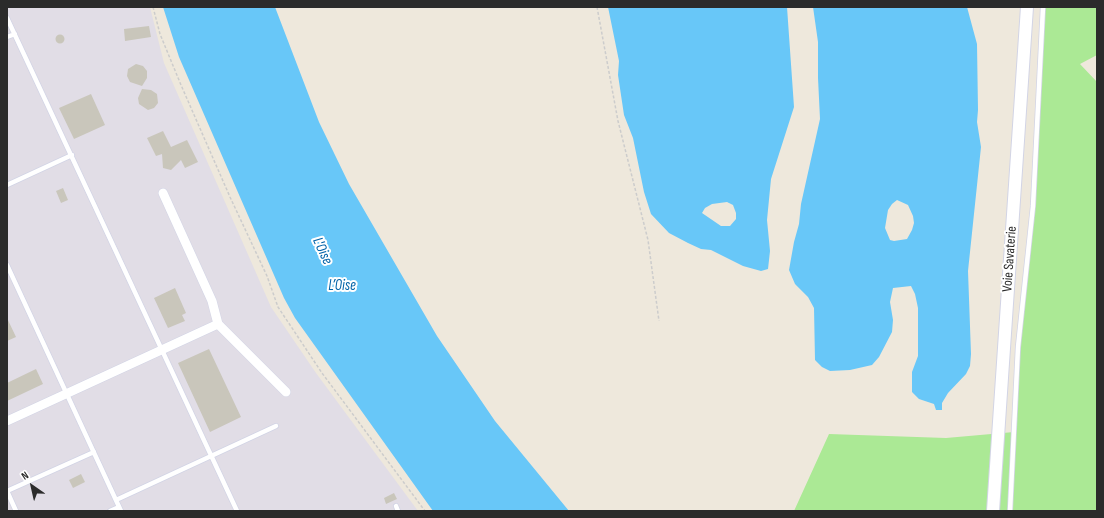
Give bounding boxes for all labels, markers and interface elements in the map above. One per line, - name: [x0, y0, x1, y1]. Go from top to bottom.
- street label: Voie Savaterie: [999, 225, 1021, 293]
- water label: L'Oise: [308, 235, 336, 267]
- water label: L’Oise: [328, 277, 356, 295]
- north arrow: [12, 466, 52, 506]
- text: N: [19, 469, 31, 483]

